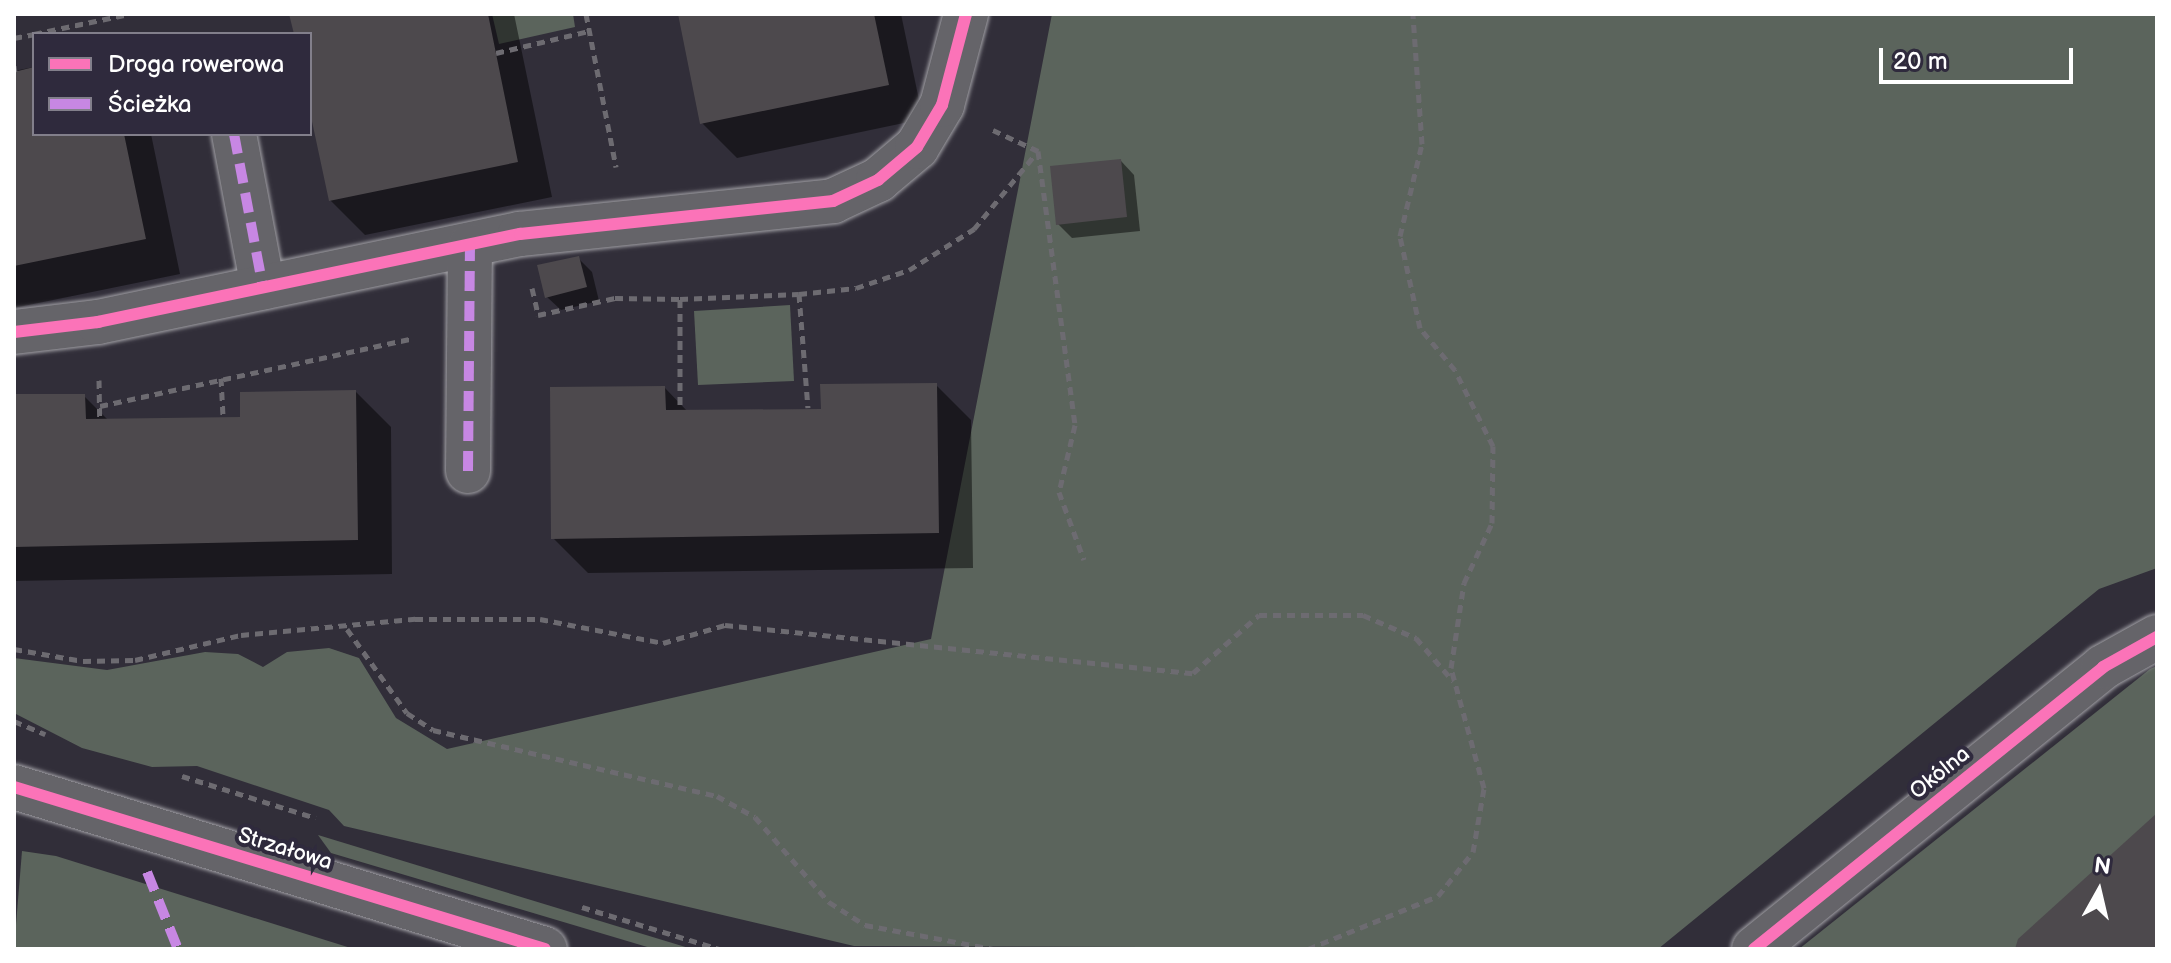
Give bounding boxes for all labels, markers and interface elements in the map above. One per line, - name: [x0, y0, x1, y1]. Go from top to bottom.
- legend: [32, 32, 312, 136]
- scale bar: [1883, 32, 2077, 82]
- text: 20 m: [1893, 47, 1948, 76]
- text: Droga rowerowa: [108, 50, 284, 79]
- text: Ścieżka: [108, 90, 192, 119]
- street label: Okólna: [1905, 741, 1975, 805]
- street label: Strzałowa: [235, 822, 335, 876]
- north arrow: [2059, 851, 2139, 931]
- text: N: [2092, 852, 2112, 881]

